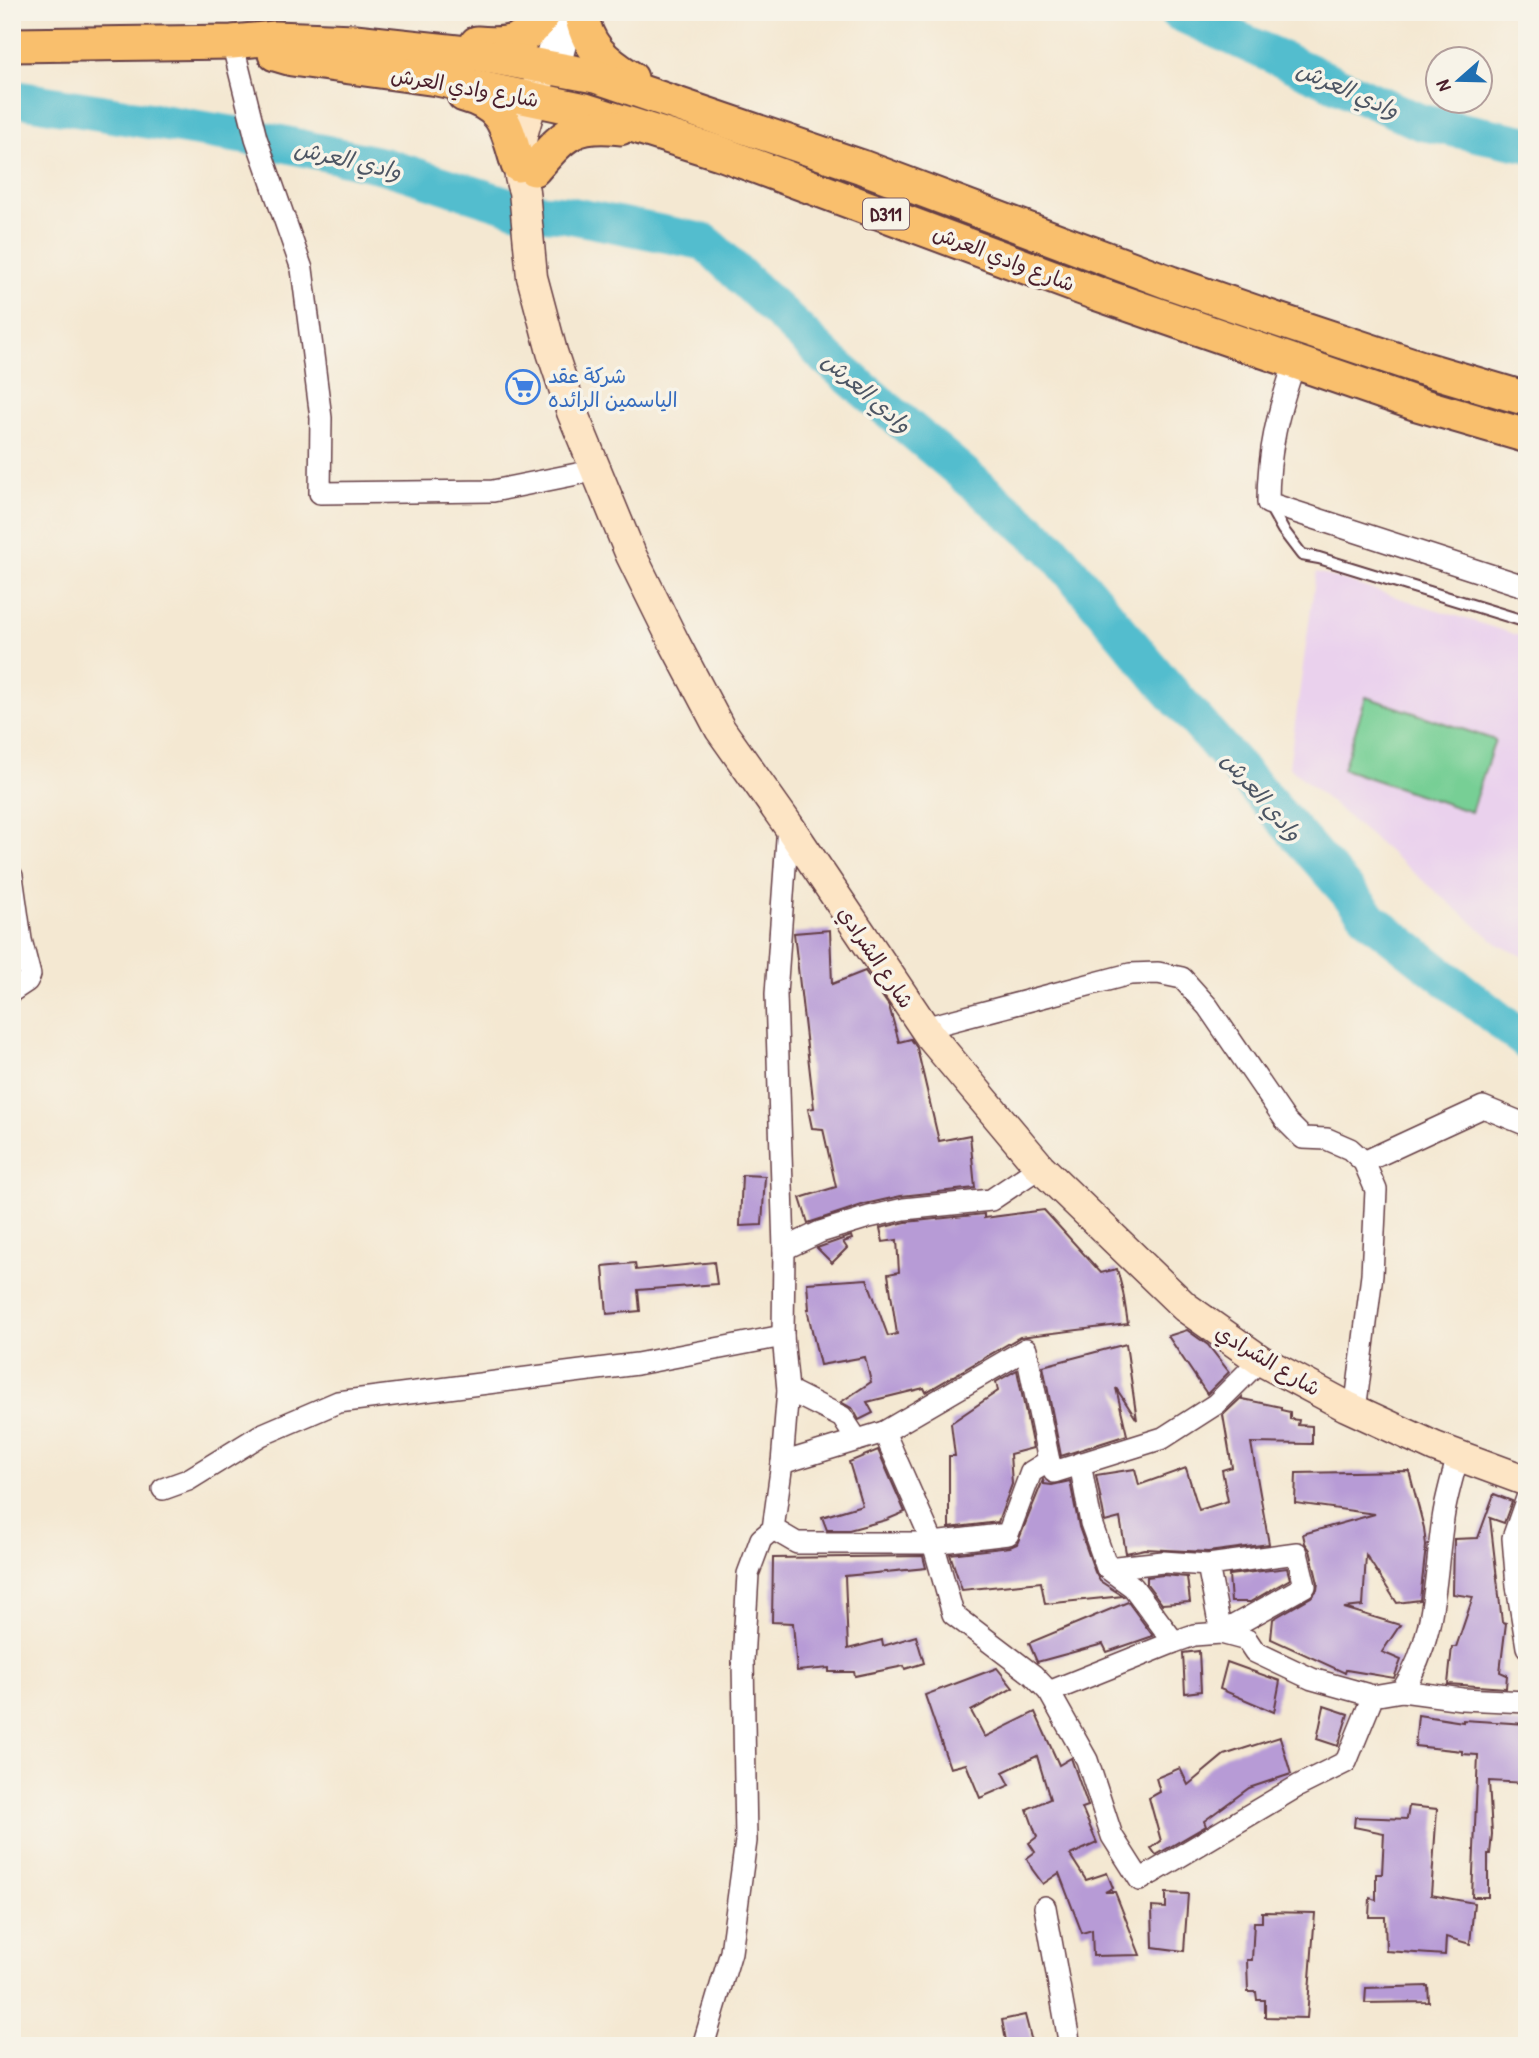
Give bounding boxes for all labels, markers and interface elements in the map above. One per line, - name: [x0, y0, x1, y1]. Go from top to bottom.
- north arrow: [1424, 46, 1494, 116]
- water label: وادي العرش: [1291, 53, 1404, 127]
- street label: شارع وادي العرش: [389, 60, 541, 115]
- text: N: [1429, 77, 1457, 95]
- water label: وادي العرش: [291, 132, 405, 188]
- road number: D311: [863, 198, 909, 230]
- street label: شارع وادي العرش: [929, 218, 1079, 299]
- water label: وادي العرش: [814, 345, 919, 441]
- place label: شرکة عقد الیاسمین الرائدہ: [548, 361, 678, 414]
- supermarket icon: شرکة عقد الیاسمین الرائدہ: [504, 368, 542, 406]
- water label: وادي العرش: [1213, 745, 1310, 849]
- street label: شارع الشرادي: [830, 900, 921, 1014]
- street label: شارع الشرادي: [1210, 1317, 1326, 1404]

